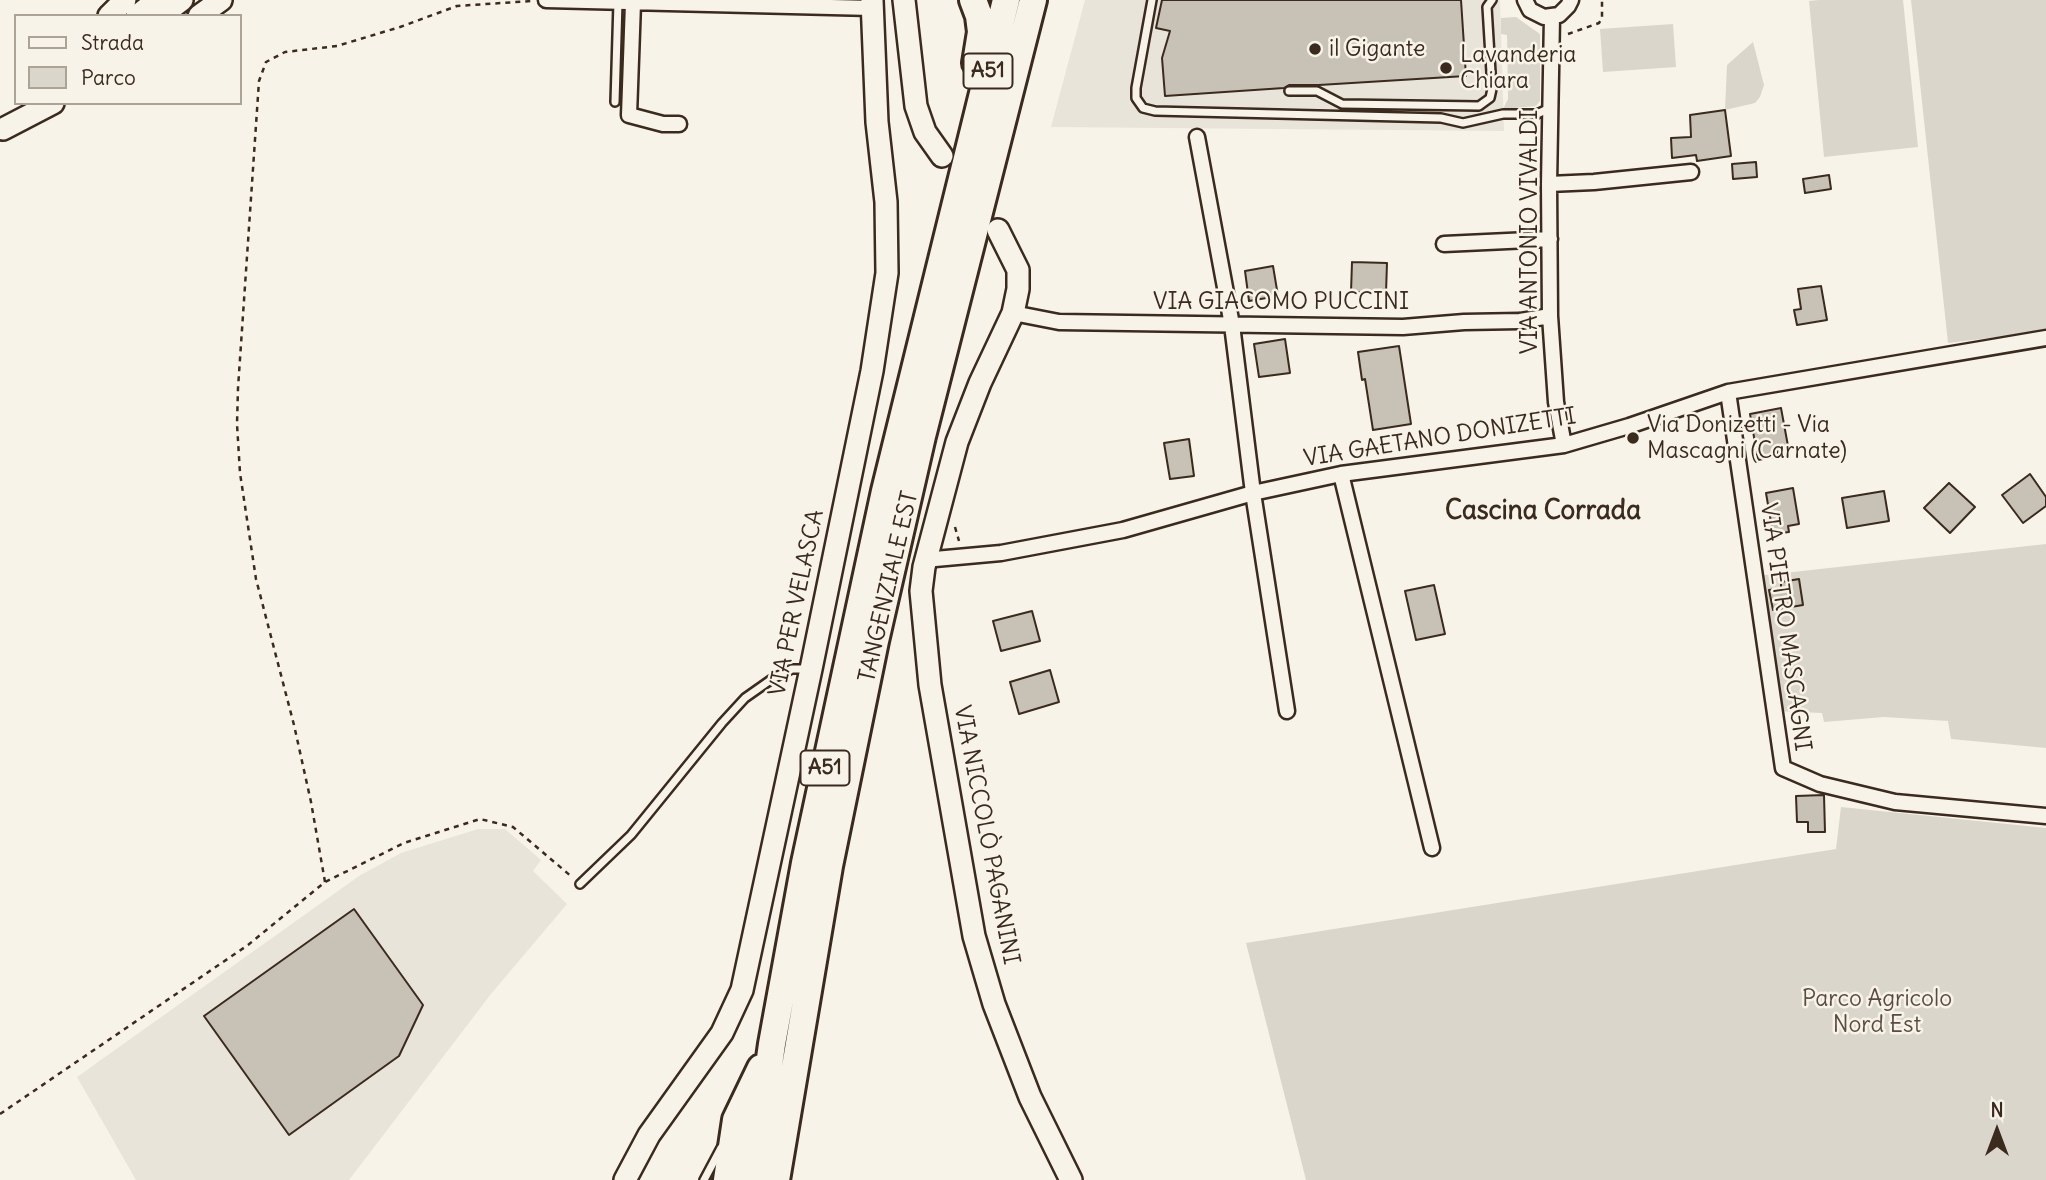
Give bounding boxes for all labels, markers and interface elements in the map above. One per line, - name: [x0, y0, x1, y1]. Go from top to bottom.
- legend: [14, 14, 242, 105]
- text: Strada: [81, 29, 144, 56]
- place label: il Gigante: [1329, 35, 1426, 63]
- marker: il Gigante: [1307, 41, 1323, 57]
- place label: Lavanderia Chiara: [1460, 41, 1576, 95]
- road number: A51: [964, 54, 1012, 88]
- marker: Lavanderia Chiara: [1438, 60, 1454, 76]
- text: Parco: [81, 64, 136, 91]
- street label: VIA ANTONIO VIVALDI: [1516, 110, 1544, 354]
- street label: VIA GIACOMO PUCCINI: [1153, 288, 1409, 316]
- street label: VIA GAETANO DONIZETTI: [1302, 403, 1578, 473]
- place label: Via Donizetti - Via Mascagni (Carnate): [1647, 411, 1847, 465]
- marker: Via Donizetti - Via Mascagni (Carnate): [1625, 430, 1641, 446]
- street label: TANGENZIALE EST: [854, 489, 924, 685]
- district label: Cascina Corrada: [1445, 496, 1641, 528]
- street label: VIA PIETRO MASCAGNI: [1754, 501, 1816, 753]
- street label: VIA PER VELASCA: [764, 507, 830, 699]
- street label: VIA NICCOLÒ PAGANINI: [947, 703, 1025, 967]
- road number: A51: [800, 750, 850, 786]
- park label: Parco Agricolo Nord Est: [1802, 985, 1952, 1039]
- north arrow: [1962, 1096, 2032, 1166]
- text: N: [1990, 1098, 2004, 1122]

